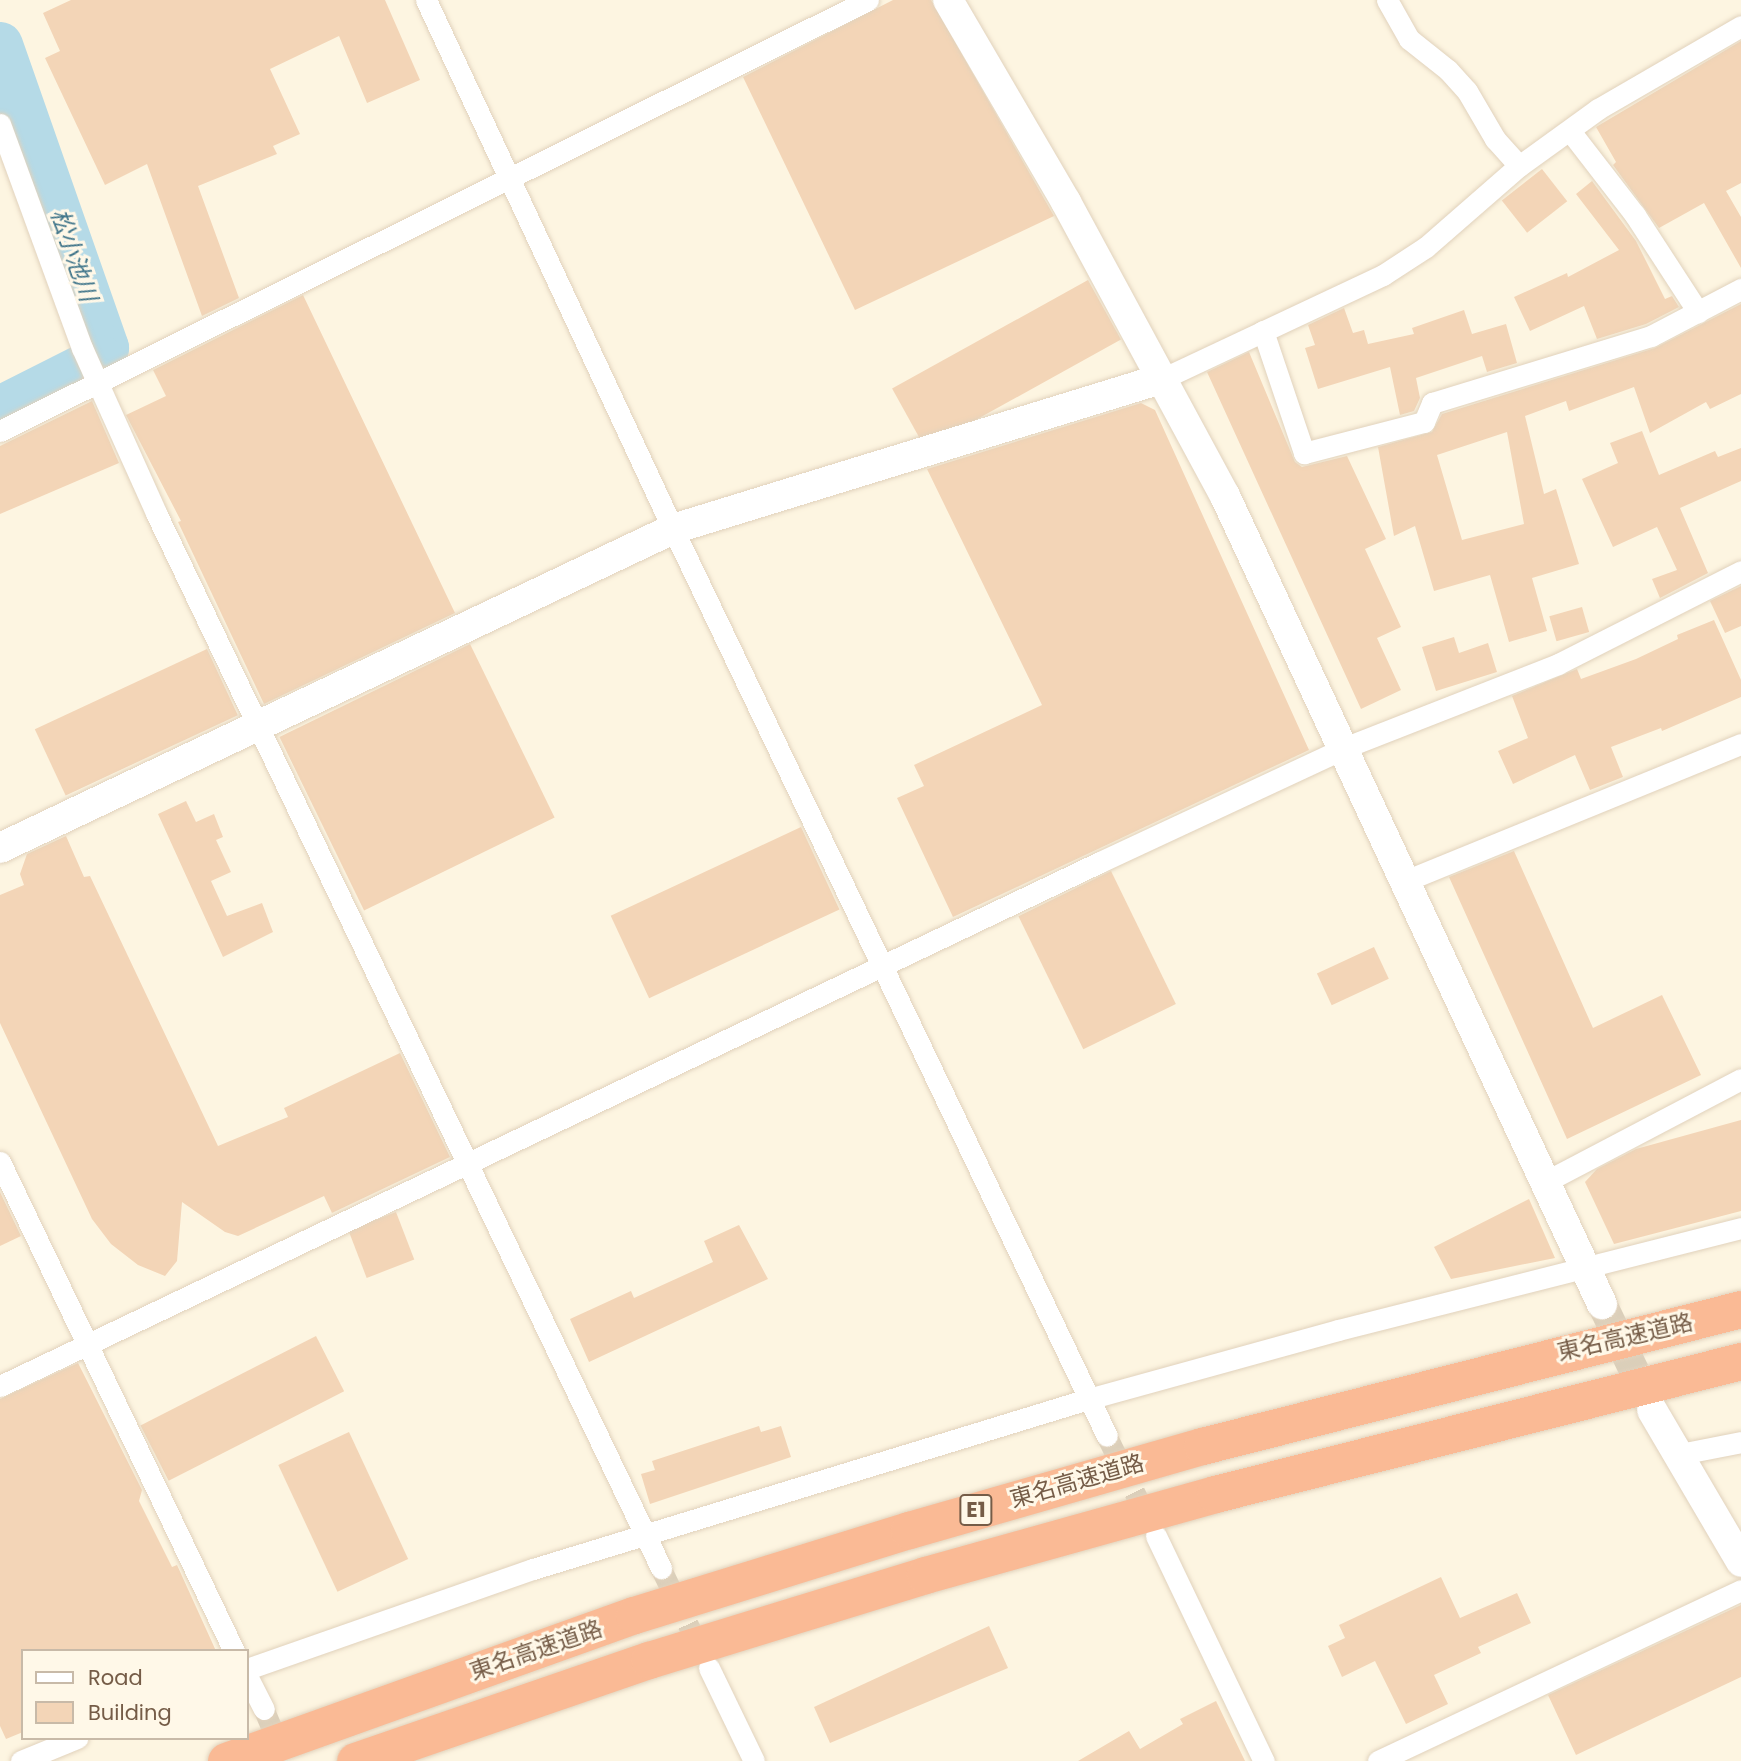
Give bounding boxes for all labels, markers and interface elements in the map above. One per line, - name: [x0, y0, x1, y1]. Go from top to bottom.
- water label: 松小池川: [45, 205, 103, 305]
- street label: 東名高速道路: [1555, 1308, 1695, 1366]
- street label: 東名高速道路: [1007, 1449, 1147, 1513]
- road number: E1: [958, 1492, 993, 1528]
- street label: 東名高速道路: [466, 1614, 606, 1686]
- legend: [21, 1649, 248, 1740]
- text: Road: [88, 1663, 143, 1692]
- text: Building: [88, 1698, 172, 1727]

